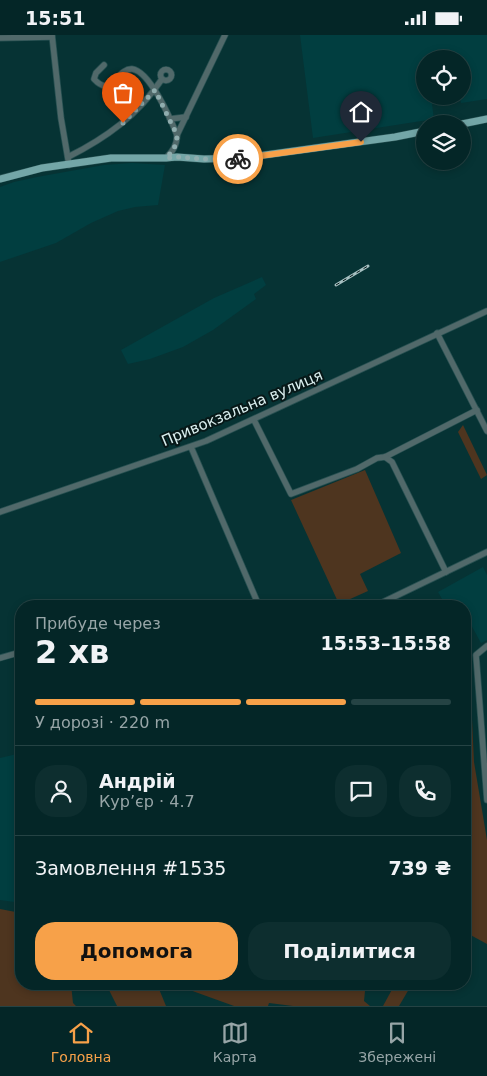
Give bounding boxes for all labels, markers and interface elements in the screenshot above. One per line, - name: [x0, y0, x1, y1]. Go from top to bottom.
- text: 15:51: [25, 7, 85, 29]
- map controls: [416, 50, 471, 170]
- button: locate: [416, 50, 471, 105]
- pin: [102, 72, 144, 123]
- icon: bag: [109, 79, 137, 107]
- pin: [340, 91, 382, 142]
- icon: home: [347, 98, 375, 126]
- button: layers: [416, 115, 471, 170]
- courier: [213, 134, 263, 184]
- icon: bike: [224, 145, 252, 173]
- street label: Привокзальна вулиця: [159, 366, 325, 450]
- text: Прибуде через: [35, 614, 161, 633]
- text: 15:53–15:58: [321, 632, 451, 654]
- text: 2 хв: [35, 633, 109, 671]
- text: У дорозі · 220 m: [35, 713, 170, 732]
- button: person: [35, 765, 87, 817]
- button: chat: [335, 765, 387, 817]
- button: phone: [399, 765, 451, 817]
- text: Андрій: [99, 770, 176, 792]
- text: Кур’єр · 4.7: [99, 792, 195, 811]
- text: Замовлення #1535: [35, 857, 226, 879]
- text: 739 ₴: [388, 857, 451, 879]
- button: Допомога: [35, 922, 238, 980]
- button: Поділитися: [248, 922, 451, 980]
- tab: Головна: [51, 1019, 111, 1065]
- tab: Карта: [213, 1019, 257, 1065]
- tab: Збережені: [358, 1019, 436, 1065]

